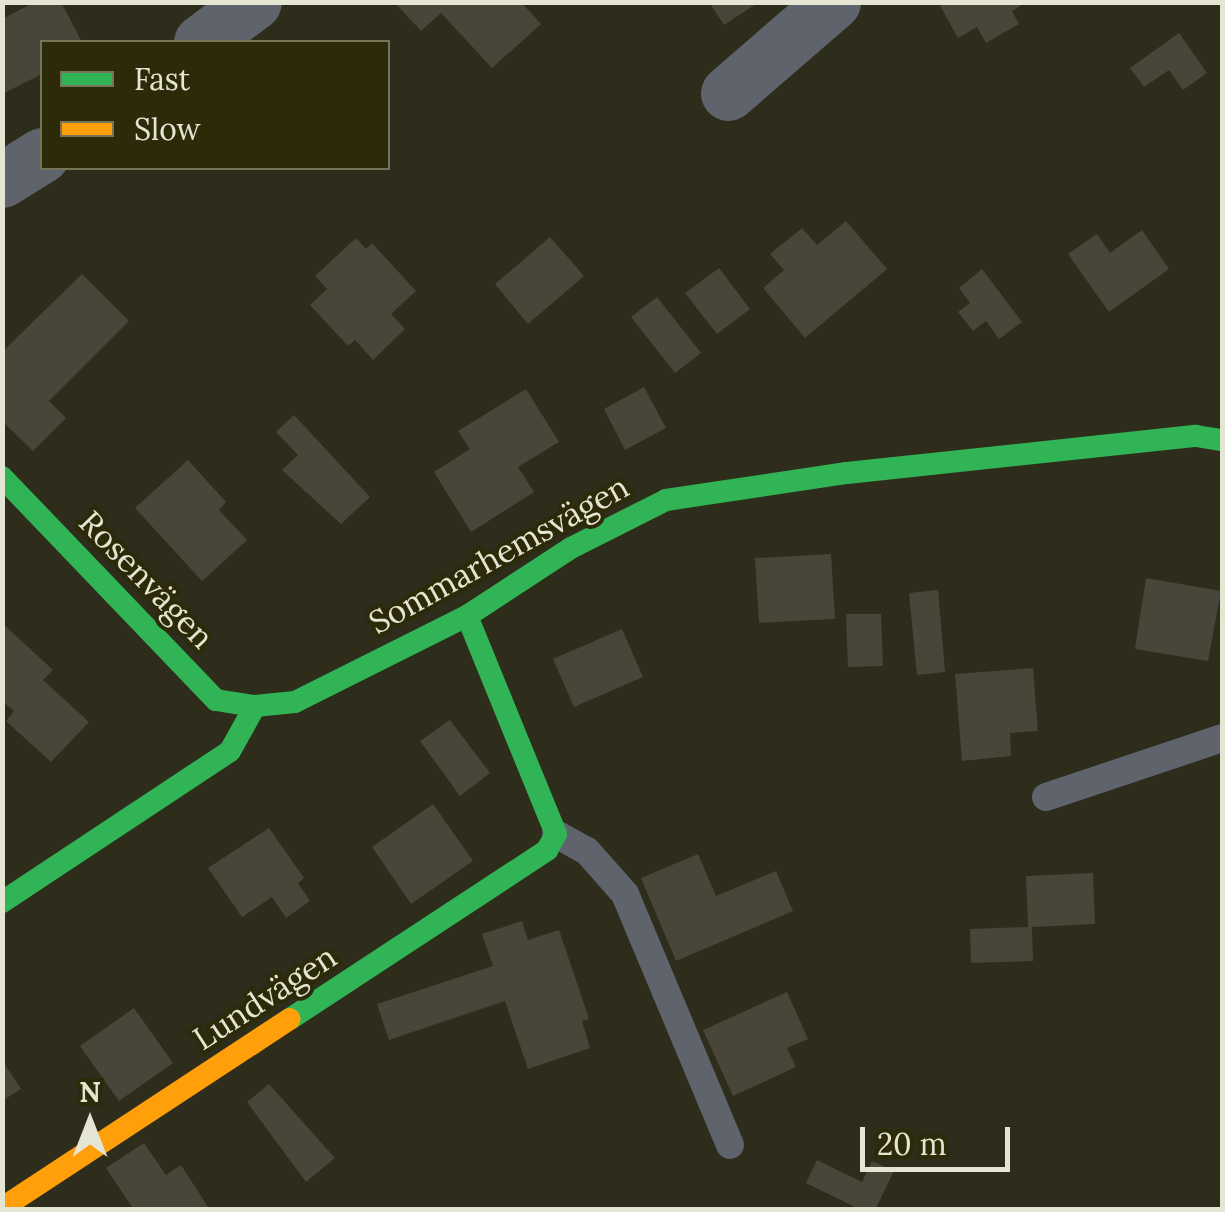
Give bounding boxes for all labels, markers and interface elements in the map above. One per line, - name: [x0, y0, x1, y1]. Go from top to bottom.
- legend: [40, 40, 390, 170]
- text: Fast: [134, 60, 190, 98]
- text: Slow: [134, 110, 200, 148]
- street label: Sommarhemsvägen: [362, 468, 636, 642]
- street label: Rosenvägen: [71, 503, 221, 657]
- street label: Lundvägen: [186, 938, 344, 1058]
- north arrow: [40, 1072, 140, 1172]
- text: N: [79, 1074, 101, 1110]
- scale bar: [865, 1107, 1015, 1169]
- text: 20 m: [877, 1125, 946, 1163]

